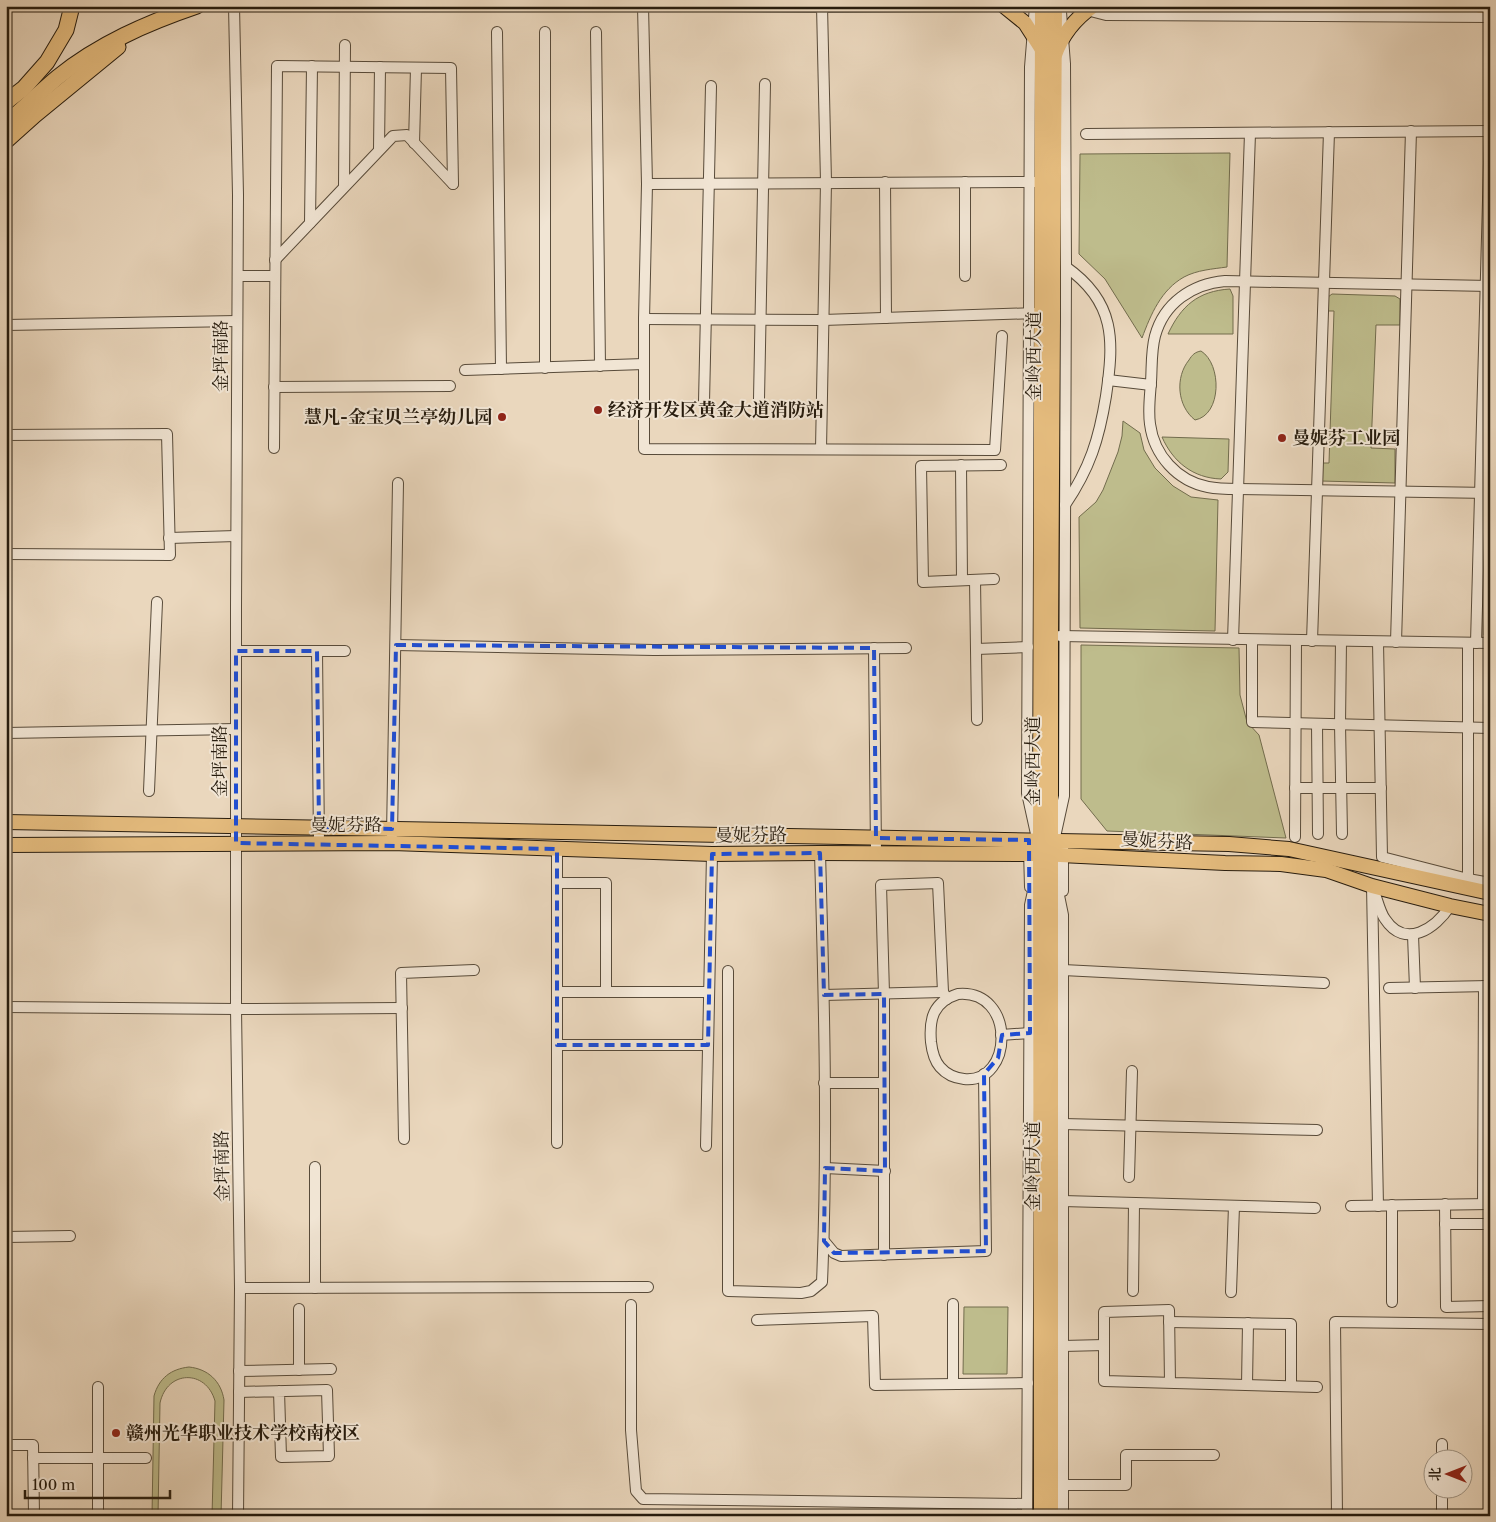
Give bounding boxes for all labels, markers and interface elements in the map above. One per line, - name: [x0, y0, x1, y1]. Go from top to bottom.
- street label: 金岭西大道: [1023, 311, 1045, 401]
- street label: 金坪南路: [210, 320, 232, 392]
- place label: 经济开发区黄金大道消防站: [608, 399, 824, 421]
- marker: 经济开发区黄金大道消防站: [592, 404, 604, 416]
- place label: 慧凡-金宝贝兰亭幼儿园: [304, 406, 492, 428]
- marker: 慧凡-金宝贝兰亭幼儿园: [496, 411, 508, 423]
- place label: 曼妮芬工业园: [1292, 427, 1400, 449]
- marker: 曼妮芬工业园: [1276, 432, 1288, 444]
- street label: 金岭西大道: [1022, 716, 1044, 806]
- street label: 金坪南路: [209, 725, 231, 797]
- street label: 曼妮芬路: [310, 814, 382, 836]
- street label: 曼妮芬路: [715, 823, 787, 847]
- street label: 曼妮芬路: [1120, 828, 1194, 854]
- street label: 金岭西大道: [1022, 1121, 1044, 1211]
- street label: 金坪南路: [210, 1130, 234, 1202]
- place label: 赣州光华职业技术学校南校区: [126, 1422, 360, 1444]
- marker: 赣州光华职业技术学校南校区: [110, 1427, 122, 1439]
- north arrow: [1424, 1450, 1474, 1500]
- scale bar: [25, 1467, 170, 1499]
- text: 北: [1426, 1467, 1444, 1481]
- text: 100 m: [32, 1475, 75, 1494]

